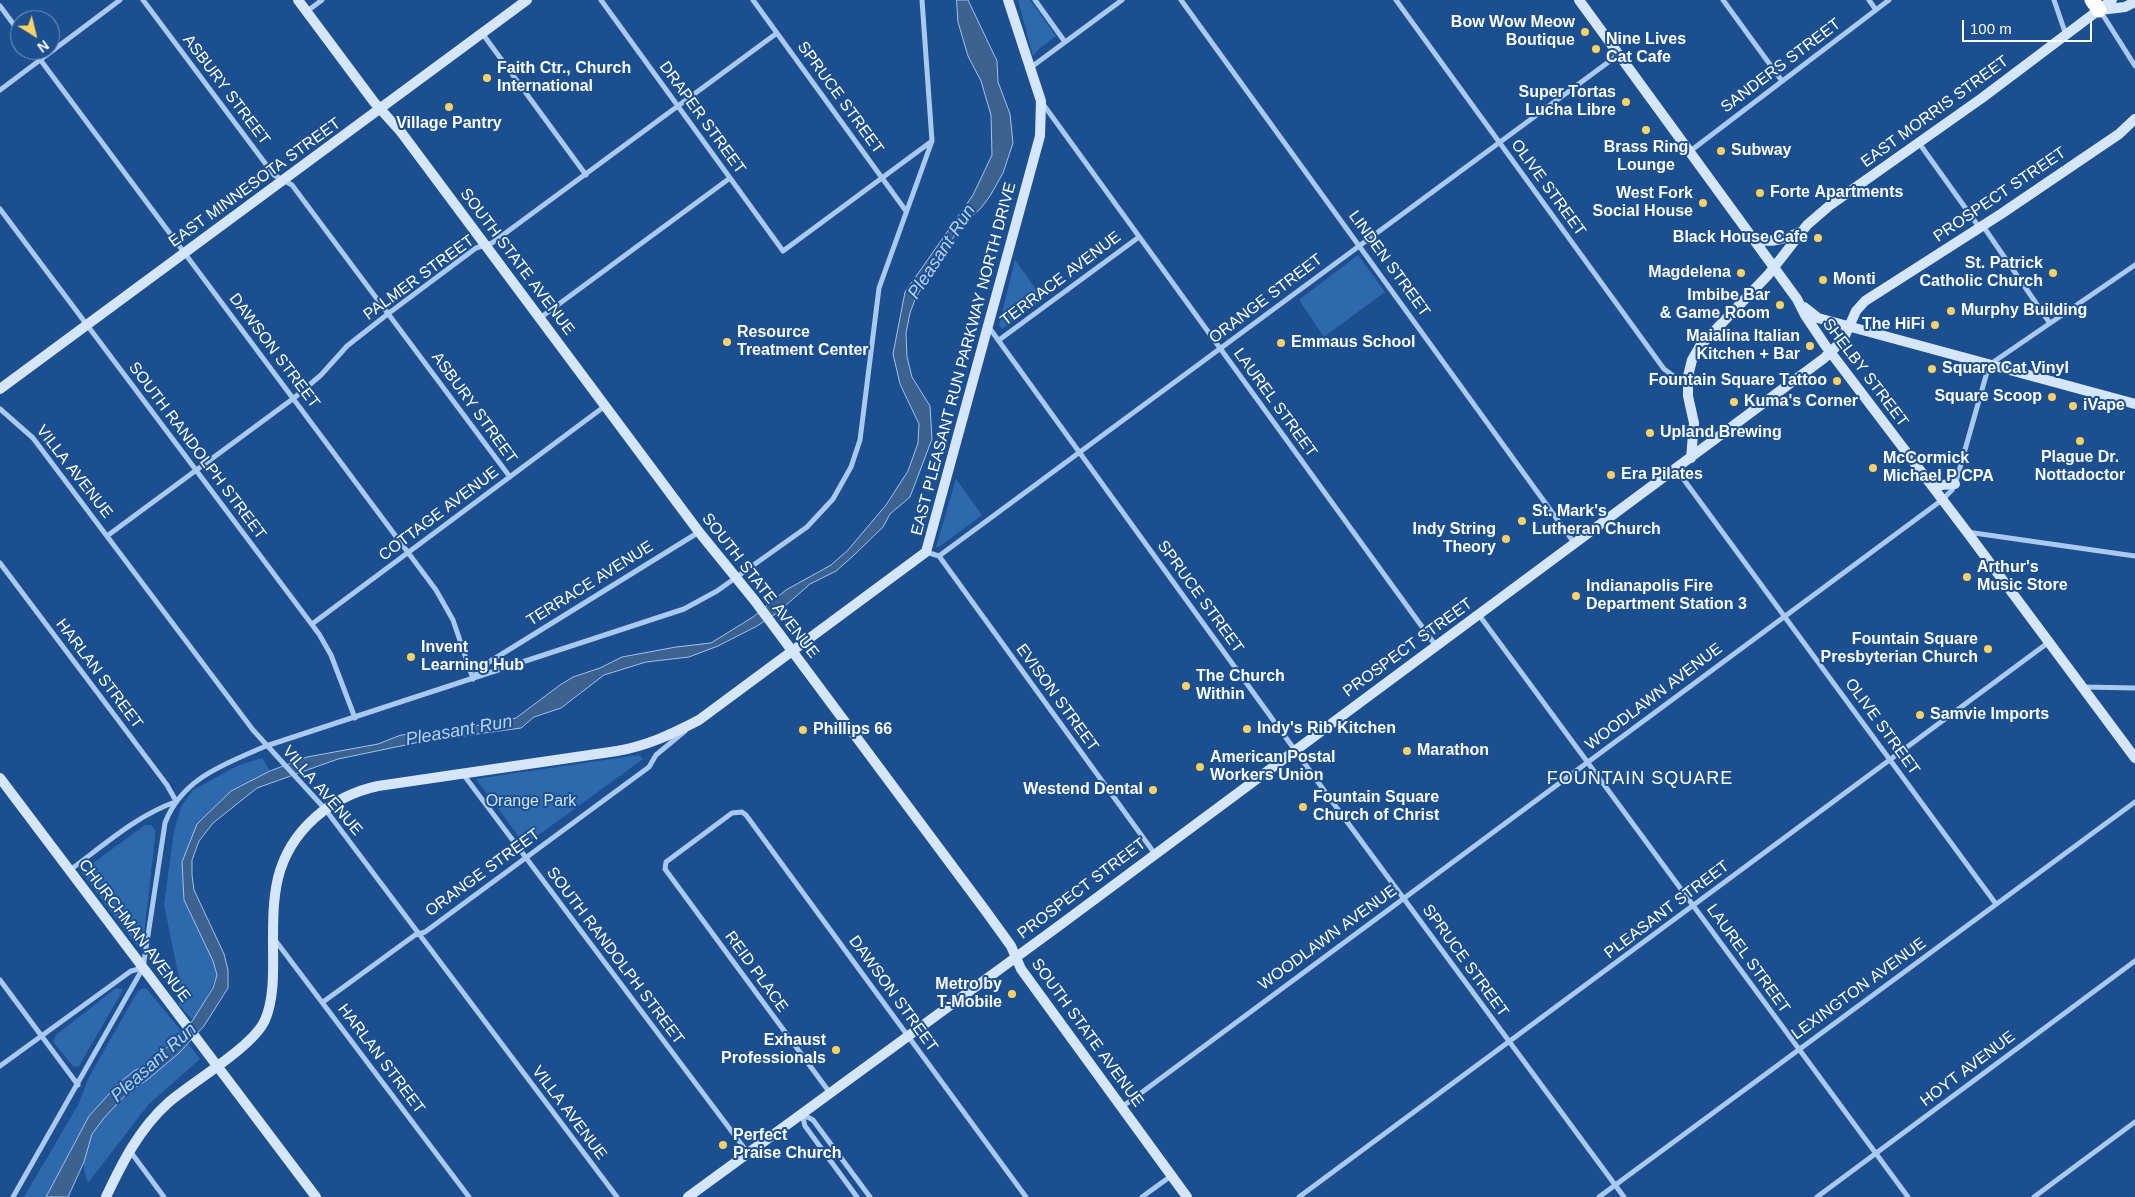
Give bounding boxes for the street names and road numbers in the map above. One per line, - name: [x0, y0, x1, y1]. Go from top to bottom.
- street label: SANDERS STREET: [1717, 15, 1845, 117]
- street label: ASBURY STREET: [178, 31, 274, 149]
- street label: SPRUCE STREET: [793, 38, 887, 158]
- street label: EAST MORRIS STREET: [1857, 52, 2013, 172]
- street label: DRAPER STREET: [655, 58, 749, 178]
- street label: EAST MINNESOTA STREET: [165, 114, 345, 252]
- street label: OLIVE STREET: [1507, 136, 1589, 240]
- street label: PROSPECT STREET: [1930, 144, 2070, 246]
- street label: EAST PLEASANT RUN PARKWAY NORTH DRIVE: [908, 180, 1020, 538]
- street label: SOUTH STATE AVENUE: [456, 185, 578, 339]
- street label: LINDEN STREET: [1344, 207, 1434, 321]
- street label: TERRACE AVENUE: [997, 228, 1125, 330]
- street label: PALMER STREET: [360, 231, 478, 325]
- street label: ORANGE STREET: [1206, 250, 1326, 348]
- street label: DAWSON STREET: [225, 290, 323, 412]
- street label: SHELBY STREET: [1818, 315, 1912, 431]
- street label: LAUREL STREET: [1229, 345, 1321, 461]
- street label: ASBURY STREET: [427, 349, 521, 467]
- street label: SOUTH RANDOLPH STREET: [124, 359, 270, 543]
- street label: VILLA AVENUE: [32, 422, 116, 522]
- street label: COTTAGE AVENUE: [375, 463, 503, 565]
- street label: SOUTH STATE AVENUE: [697, 510, 823, 662]
- street label: TERRACE AVENUE: [523, 537, 657, 631]
- street label: SPRUCE STREET: [1153, 537, 1247, 657]
- street label: PROSPECT STREET: [1339, 595, 1477, 701]
- street label: HARLAN STREET: [51, 615, 147, 733]
- street label: WOODLAWN AVENUE: [1582, 639, 1726, 755]
- street label: EVISON STREET: [1012, 641, 1102, 755]
- street label: OLIVE STREET: [1841, 675, 1923, 779]
- street label: VILLA AVENUE: [278, 742, 366, 840]
- street label: ORANGE STREET: [422, 825, 544, 921]
- street label: PROSPECT STREET: [1014, 835, 1150, 943]
- street label: CHURCHMAN AVENUE: [74, 856, 194, 1006]
- street label: PLEASANT STREET: [1601, 857, 1733, 963]
- street label: SOUTH RANDOLPH STREET: [542, 864, 688, 1048]
- street label: WOODLAWN AVENUE: [1255, 881, 1401, 995]
- street label: SPRUCE STREET: [1418, 901, 1512, 1021]
- street label: LAUREL STREET: [1702, 901, 1794, 1017]
- street label: REID PLACE: [720, 928, 792, 1016]
- street label: DAWSON STREET: [844, 932, 942, 1056]
- street label: LEXINGTON AVENUE: [1788, 934, 1930, 1044]
- street label: SOUTH STATE AVENUE: [1027, 955, 1147, 1111]
- street label: HARLAN STREET: [333, 1000, 429, 1118]
- street label: HOYT AVENUE: [1917, 1027, 2019, 1111]
- street label: VILLA AVENUE: [527, 1062, 611, 1164]

